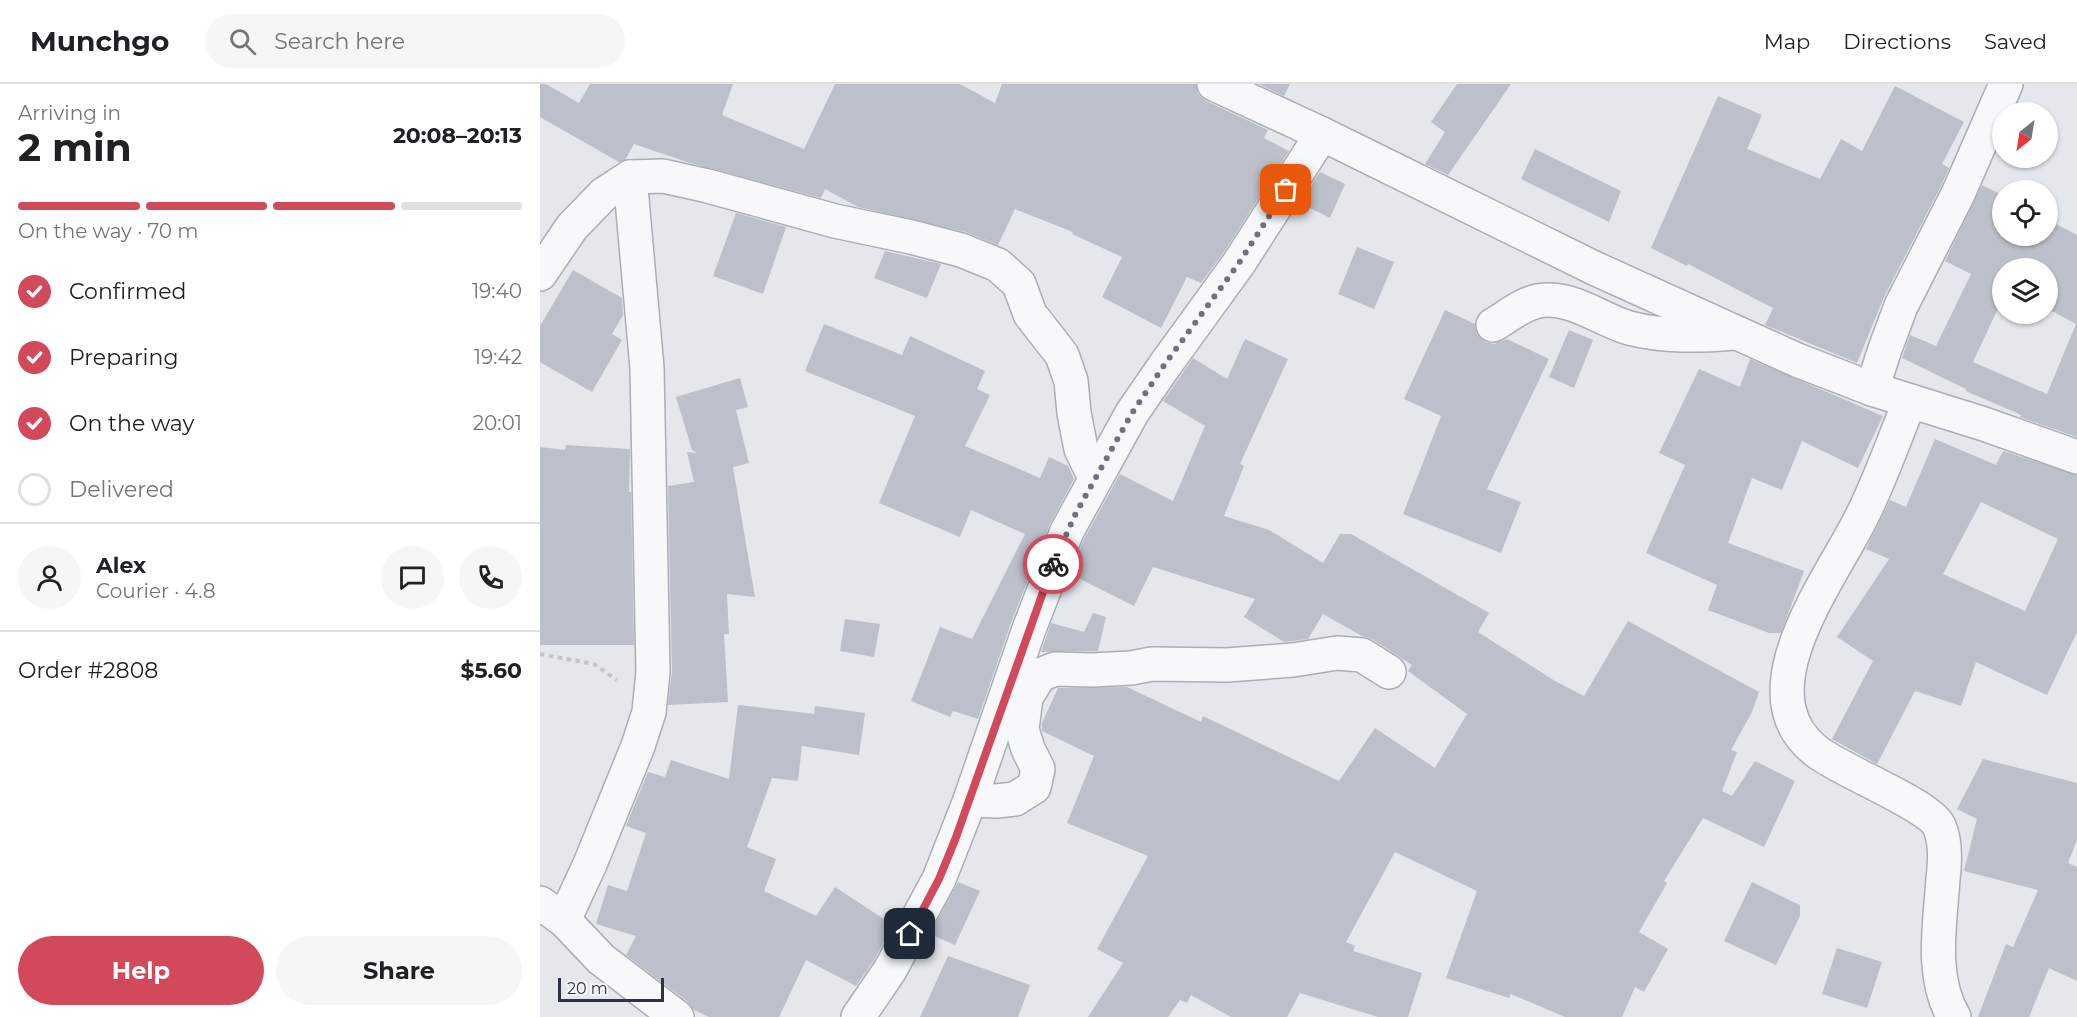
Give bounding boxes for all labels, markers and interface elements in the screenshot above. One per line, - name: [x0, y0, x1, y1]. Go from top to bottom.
- search box: [205, 14, 625, 68]
- text: Munchgo: [30, 24, 169, 58]
- icon: search: [226, 25, 259, 58]
- text: Search here: [274, 28, 405, 55]
- text: Map: [1764, 29, 1810, 54]
- text: Directions: [1843, 29, 1951, 54]
- text: Saved: [1984, 29, 2047, 54]
- text: Arriving in: [18, 101, 121, 125]
- north arrow: [1992, 102, 2058, 168]
- map controls: [1992, 102, 2058, 324]
- text: 20:08–20:13: [393, 122, 522, 149]
- text: 2 min: [18, 123, 132, 171]
- pin: [1260, 164, 1311, 215]
- icon: bag: [1269, 173, 1302, 206]
- button: locate: [1992, 180, 2058, 246]
- text: On the way · 70 m: [18, 219, 199, 243]
- button: layers: [1992, 258, 2058, 324]
- icon: check: [18, 275, 51, 308]
- text: Confirmed: [69, 278, 186, 305]
- text: 19:40: [472, 279, 522, 303]
- icon: check: [18, 341, 51, 374]
- text: Preparing: [69, 344, 178, 371]
- text: 19:42: [474, 345, 522, 369]
- icon: check: [18, 407, 51, 440]
- text: On the way: [69, 410, 194, 437]
- text: 20:01: [473, 411, 522, 435]
- text: Delivered: [69, 476, 174, 503]
- courier: [1023, 534, 1083, 594]
- button: person: [18, 546, 81, 609]
- button: chat: [381, 546, 444, 609]
- button: phone: [459, 546, 522, 609]
- icon: bike: [1037, 548, 1070, 581]
- text: Alex: [96, 552, 146, 579]
- text: Courier · 4.8: [96, 579, 215, 603]
- text: Order #2808: [18, 657, 158, 684]
- text: $5.60: [460, 657, 522, 684]
- pin: [884, 908, 935, 959]
- icon: home: [893, 917, 926, 950]
- button: Help: [18, 936, 264, 1005]
- button: Share: [276, 936, 522, 1005]
- scale bar: [558, 975, 664, 1002]
- text: 20 m: [567, 979, 608, 998]

